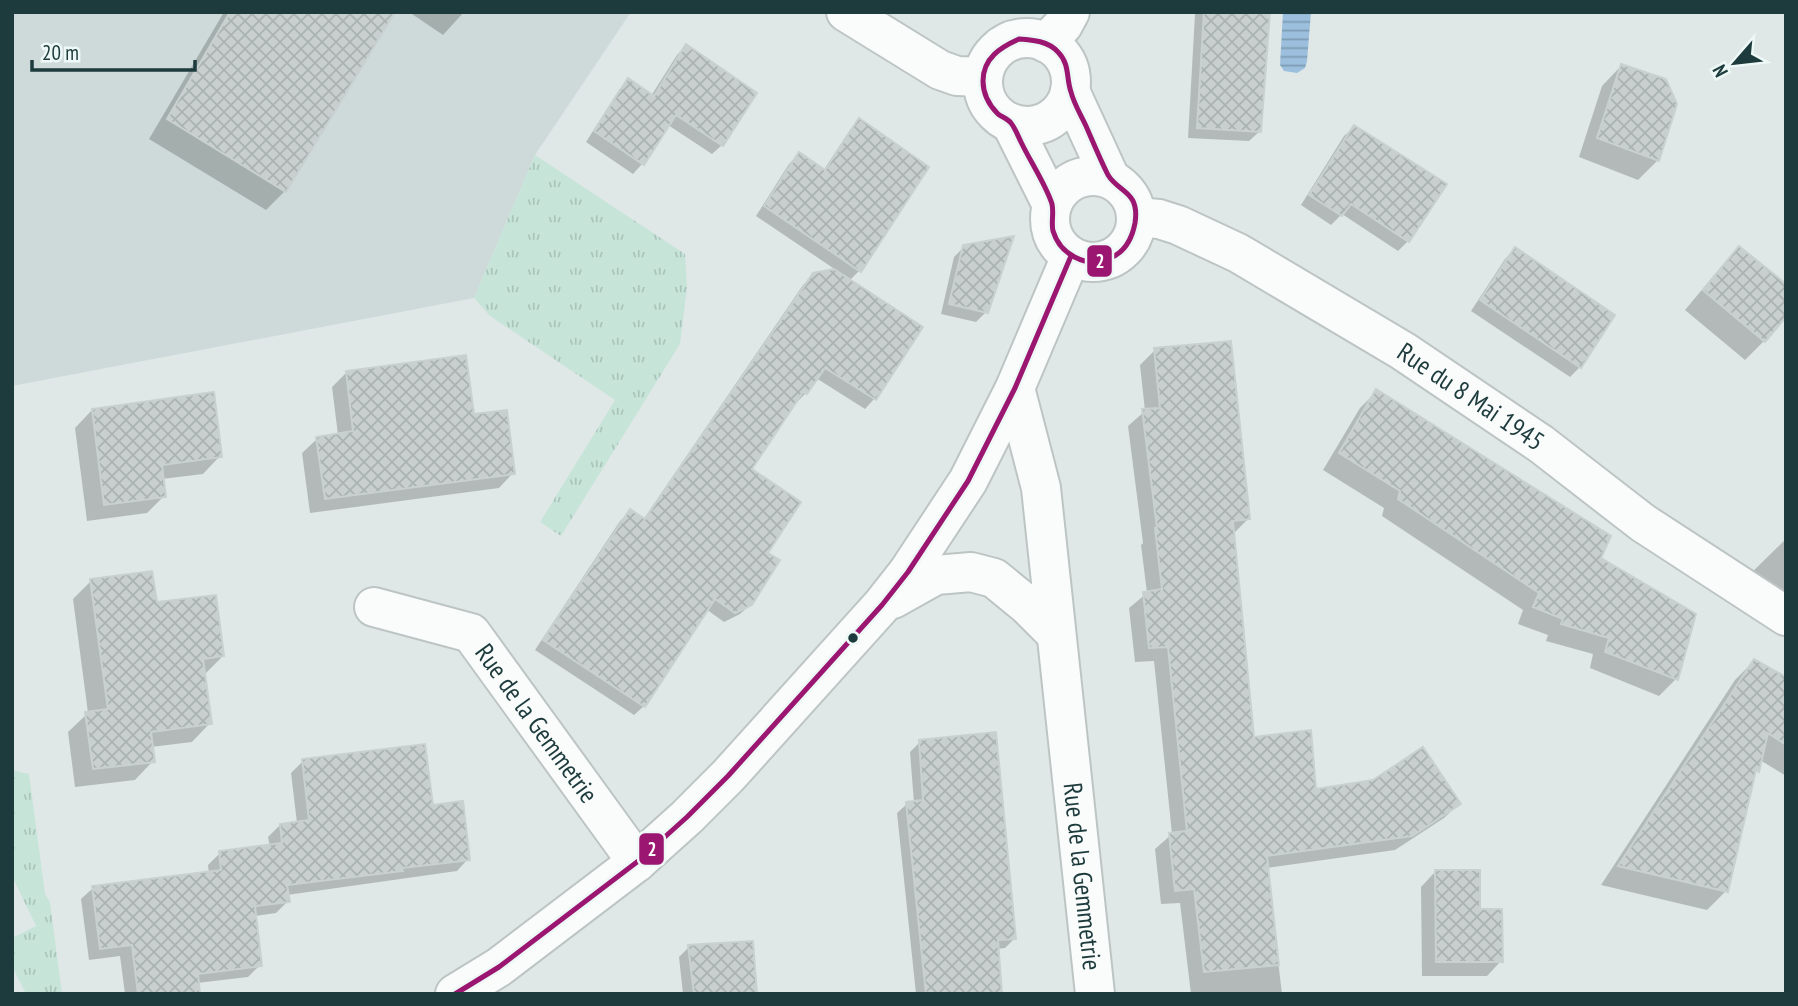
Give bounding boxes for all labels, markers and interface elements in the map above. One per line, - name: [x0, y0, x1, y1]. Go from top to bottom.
- scale bar: [32, 28, 194, 72]
- north arrow: [1700, 28, 1770, 98]
- text: 20 m: [42, 39, 79, 66]
- text: N: [1707, 61, 1733, 81]
- line badge: 2: [1086, 244, 1113, 278]
- text: 2: [1095, 249, 1105, 273]
- street label: Rue du 8 Mai 1945: [1391, 335, 1551, 458]
- unlabelled marker: [846, 631, 860, 645]
- street label: Rue de la Gemmetrie: [468, 637, 606, 809]
- street label: Rue de la Gemmetrie: [1057, 781, 1109, 972]
- line badge: 2: [638, 832, 665, 866]
- text: 2: [647, 837, 657, 861]

